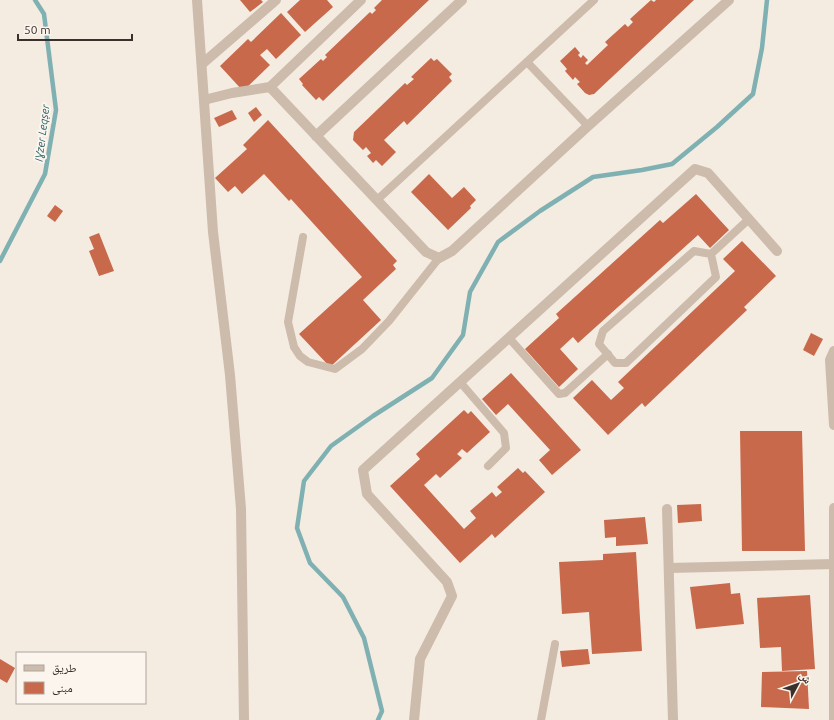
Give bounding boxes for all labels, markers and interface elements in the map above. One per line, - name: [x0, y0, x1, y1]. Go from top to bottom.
- scale bar: [18, 16, 132, 42]
- text: 50 m: [24, 23, 51, 36]
- water label: Iɣzer Leqṣer: [33, 103, 53, 162]
- legend: [16, 652, 146, 704]
- text: طريق: [52, 661, 77, 675]
- north arrow: [778, 664, 818, 704]
- text: ش: [796, 669, 814, 687]
- text: مبنى: [52, 681, 73, 695]

